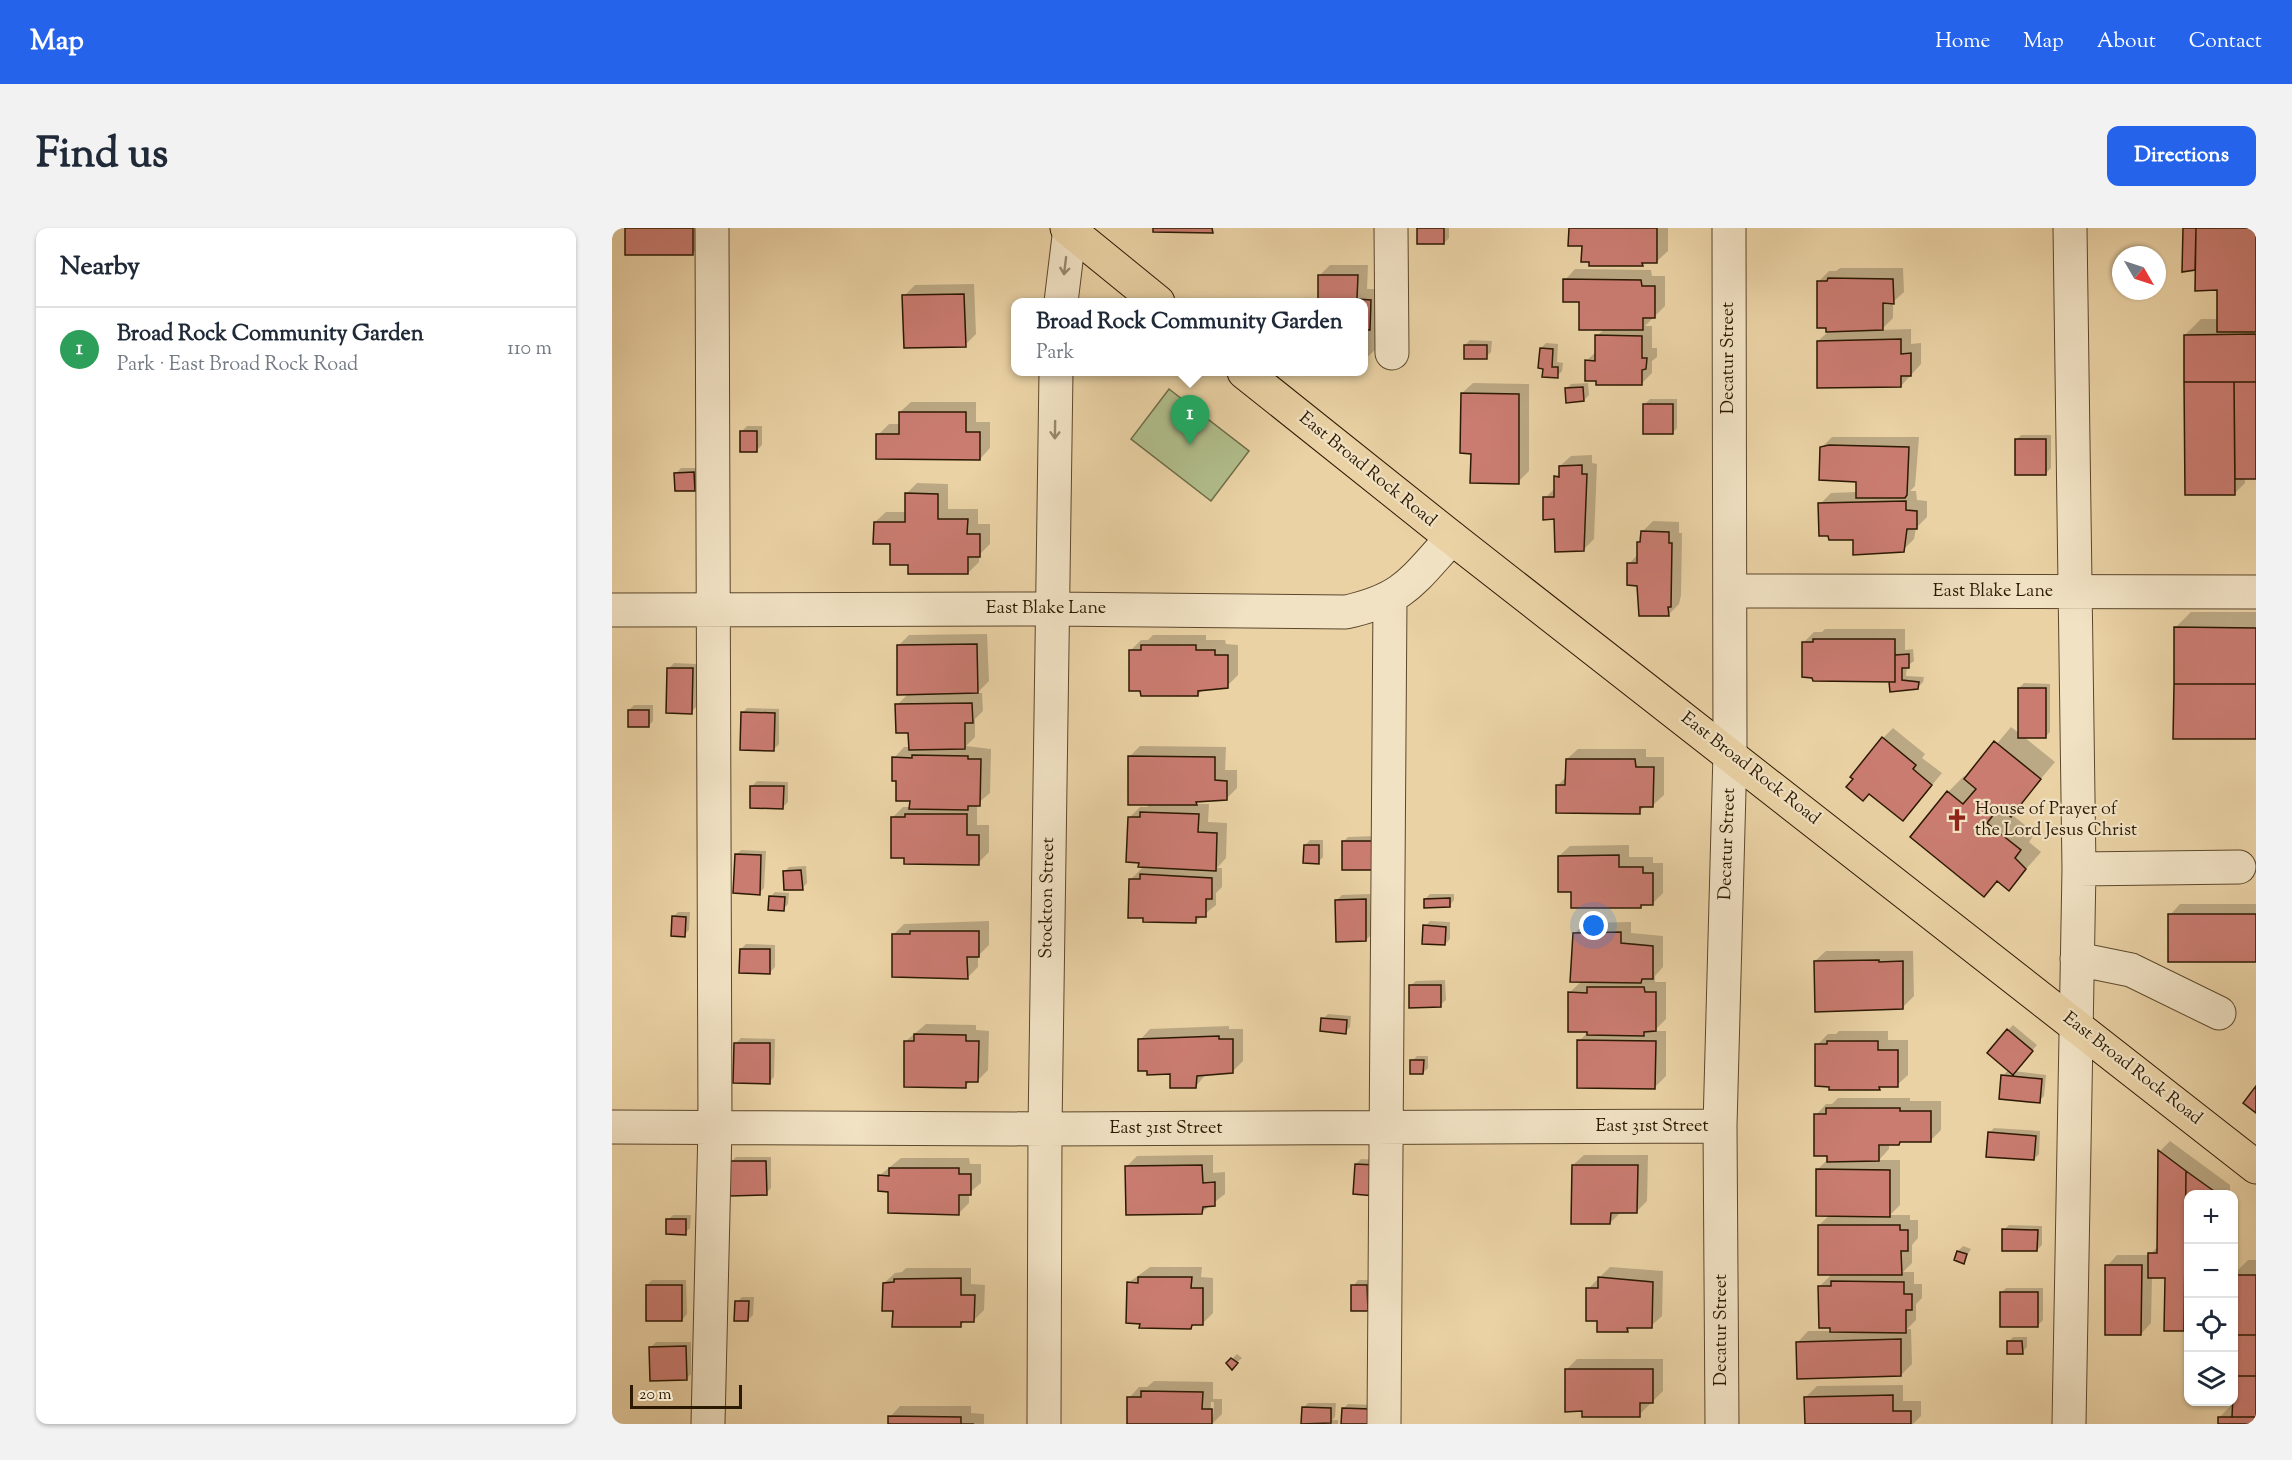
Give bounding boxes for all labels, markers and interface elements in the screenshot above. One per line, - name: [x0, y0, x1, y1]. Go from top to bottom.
- text: Map: [30, 22, 84, 62]
- text: Home: [1935, 27, 1990, 57]
- text: Map: [2023, 27, 2064, 57]
- text: About: [2097, 27, 2156, 57]
- text: Contact: [2189, 27, 2262, 57]
- text: Find us: [36, 126, 168, 186]
- button: Directions: [2107, 126, 2256, 186]
- north arrow: [2112, 246, 2166, 300]
- text: Nearby: [60, 249, 140, 286]
- one-way arrow: [1060, 256, 1071, 276]
- popup: [1011, 298, 1368, 376]
- street label: Decatur Street: [1716, 302, 1742, 414]
- text: Broad Rock Community Garden: [1036, 307, 1343, 339]
- text: Broad Rock Community Garden: [117, 319, 424, 351]
- text: 1: [76, 335, 83, 364]
- text: 110 m: [507, 335, 552, 364]
- text: Park: [1036, 339, 1074, 368]
- text: Park · East Broad Rock Road: [117, 351, 358, 380]
- pin: 1: [1170, 396, 1210, 445]
- street label: East Broad Rock Road: [1293, 406, 1441, 534]
- one-way arrow: [1049, 419, 1061, 439]
- street label: East Blake Lane: [1933, 579, 2053, 605]
- street label: East Blake Lane: [986, 596, 1106, 622]
- street label: East Broad Rock Road: [1675, 706, 1825, 832]
- street label: Decatur Street: [1713, 787, 1743, 901]
- place label: House of Prayer of the Lord Jesus Christ: [1975, 797, 2137, 844]
- church icon: House of Prayer of the Lord Jesus Christ: [1944, 807, 1970, 833]
- street label: Stockton Street: [1034, 837, 1062, 959]
- your location: [1579, 911, 1608, 940]
- street label: East Broad Rock Road: [2057, 1006, 2207, 1132]
- street label: East 31st Street: [1595, 1114, 1709, 1140]
- street label: East 31st Street: [1109, 1116, 1223, 1142]
- map controls: [2184, 1190, 2238, 1406]
- button: +: [2184, 1190, 2238, 1244]
- button: −: [2184, 1244, 2238, 1298]
- street label: Decatur Street: [1709, 1274, 1735, 1386]
- button: locate: [2184, 1298, 2238, 1352]
- button: layers: [2184, 1352, 2238, 1406]
- scale bar: [630, 1382, 742, 1410]
- text: 20 m: [639, 1384, 672, 1407]

